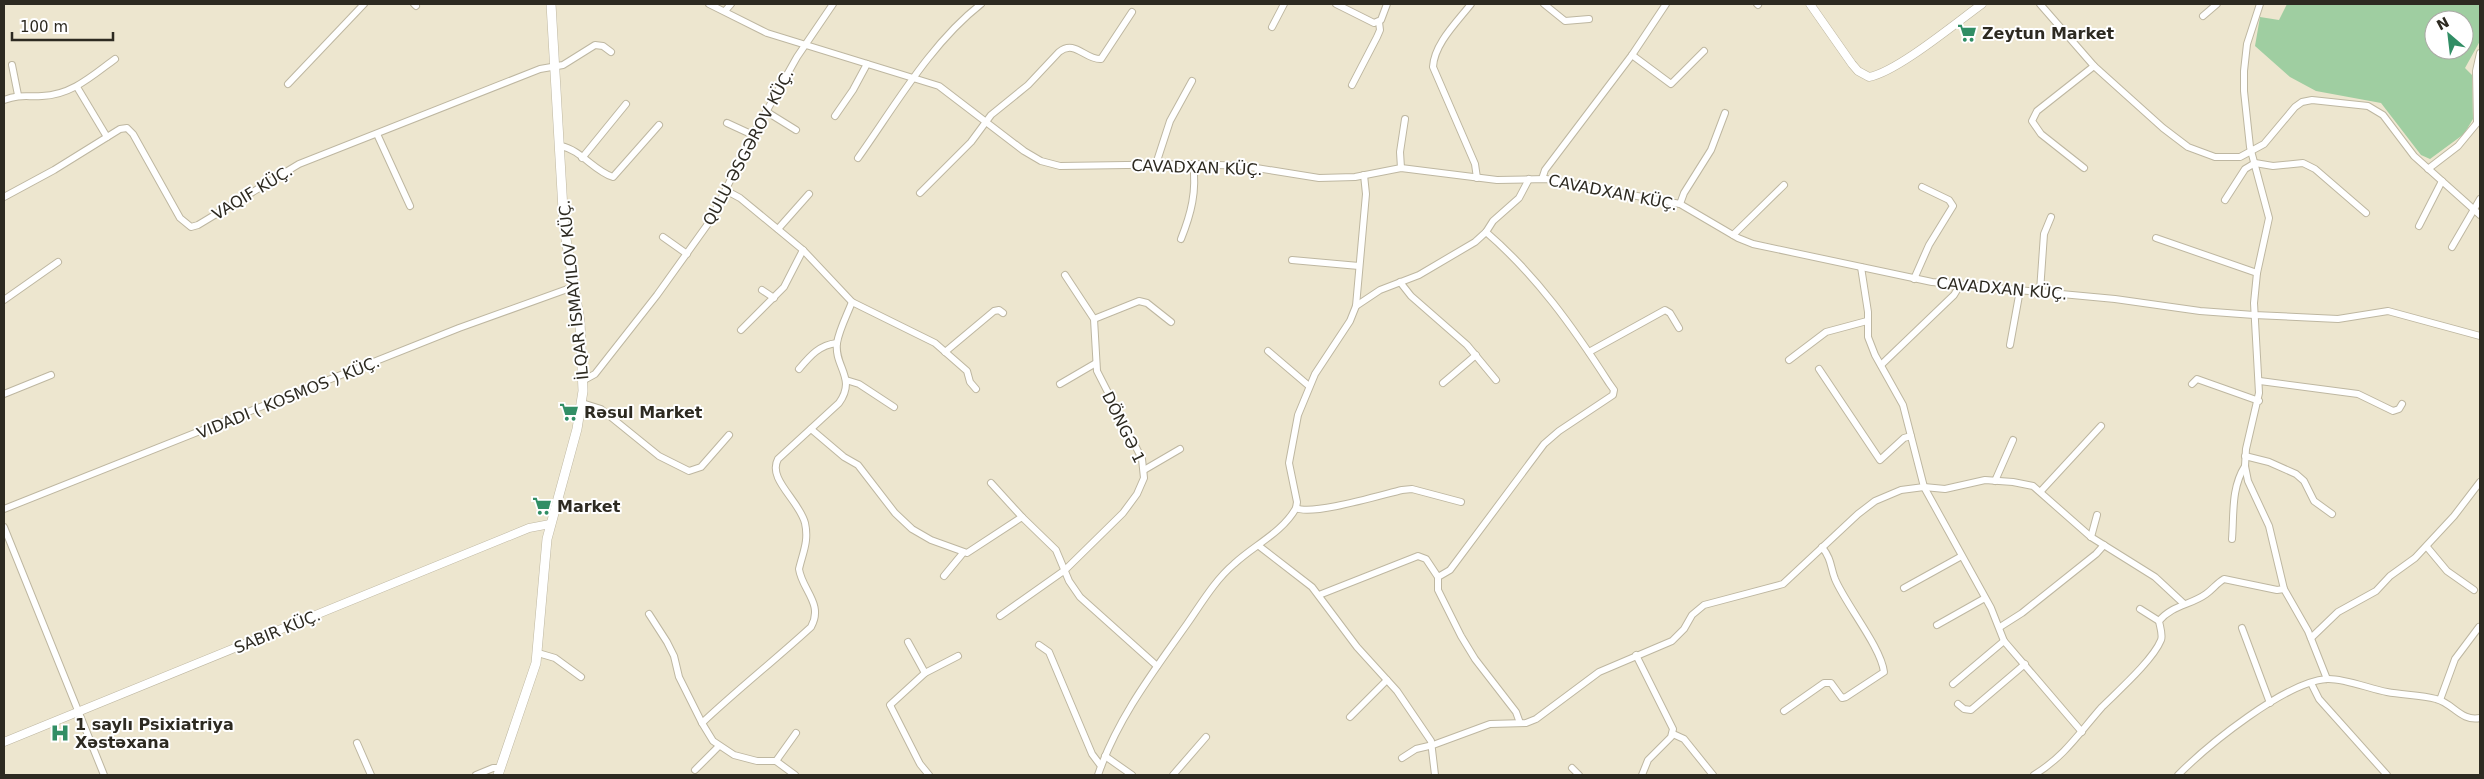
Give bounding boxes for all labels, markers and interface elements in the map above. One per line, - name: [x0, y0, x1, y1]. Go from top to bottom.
- scale bar: [12, 10, 114, 42]
- north arrow: [2424, 10, 2474, 60]
- text: N: [2434, 14, 2452, 33]
- text: 100 m: [20, 18, 68, 36]
- supermarket icon: Zeytun Market: [1956, 22, 1978, 44]
- place label: Zeytun Market: [1982, 24, 2115, 43]
- street label: QULU ƏSGƏROV KÜÇ.: [699, 66, 798, 229]
- street label: CAVADXAN KÜÇ.: [1131, 156, 1263, 179]
- street label: VAQIF KÜÇ.: [209, 161, 296, 224]
- street label: CAVADXAN KÜÇ.: [1547, 171, 1679, 214]
- street label: İLQAR İSMAYILOV KÜÇ.: [555, 199, 592, 381]
- street label: CAVADXAN KÜÇ.: [1936, 273, 2068, 304]
- street label: VIDADI ( KOSMOS ) KÜÇ.: [194, 352, 382, 443]
- street label: DÖNGƏ 1: [1098, 388, 1149, 466]
- supermarket icon: Rəsul Market: [558, 401, 580, 423]
- place label: Rəsul Market: [584, 403, 703, 422]
- supermarket icon: Market: [531, 495, 553, 517]
- place label: Market: [557, 497, 621, 516]
- street label: SABIR KÜÇ.: [231, 606, 323, 657]
- place label: 1 saylı Psixiatriya Xəstəxana: [75, 715, 234, 752]
- hospital icon: 1 saylı Psixiatriya Xəstəxana: [49, 722, 71, 744]

